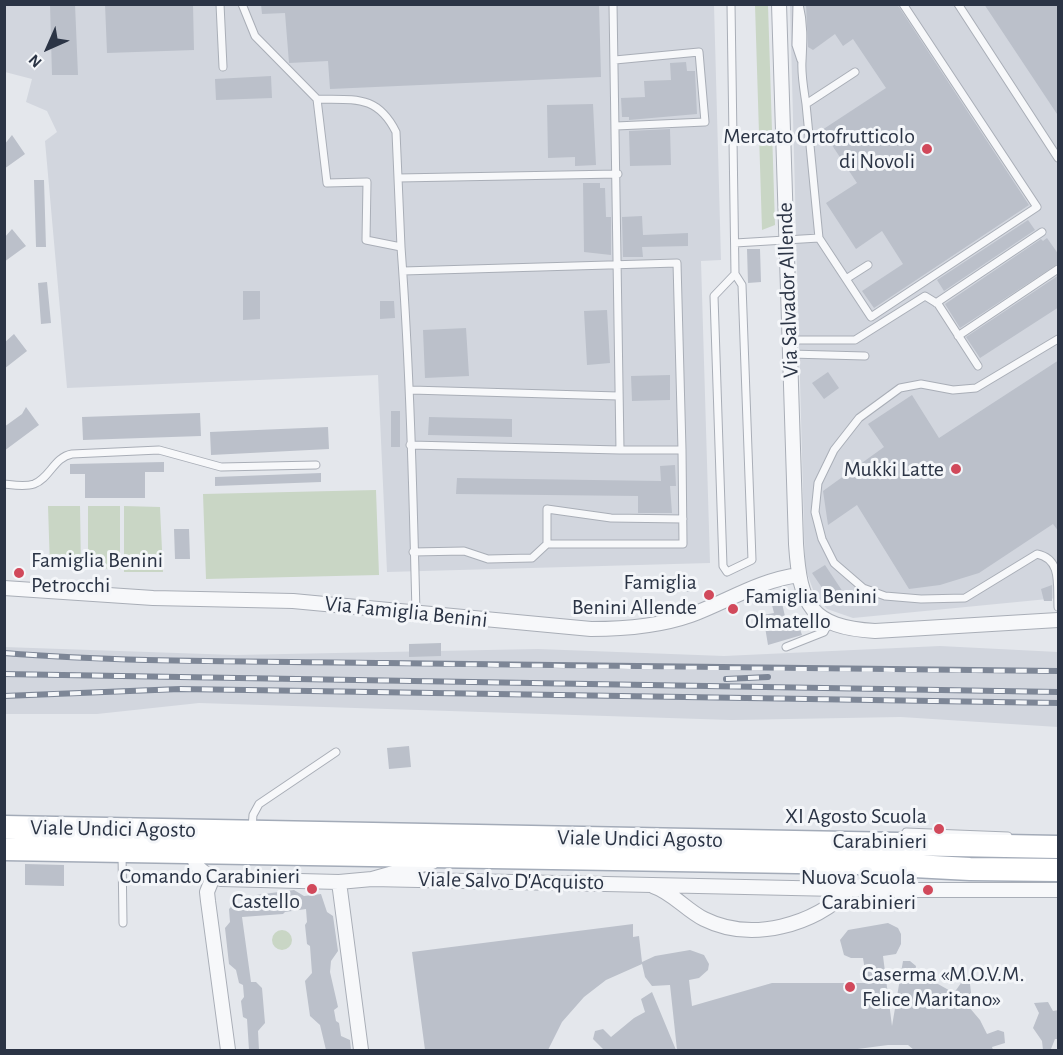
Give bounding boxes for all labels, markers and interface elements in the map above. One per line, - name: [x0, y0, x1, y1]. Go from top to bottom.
- north arrow: [18, 18, 78, 78]
- text: N: [26, 51, 45, 70]
- place label: Mercato Ortofrutticolo di Novoli: [723, 123, 915, 174]
- marker: Mercato Ortofrutticolo di Novoli: [920, 142, 934, 156]
- street label: Via Salvador Allende: [772, 202, 804, 378]
- place label: Mukki Latte: [844, 456, 944, 482]
- marker: Mukki Latte: [949, 462, 963, 476]
- place label: Famiglia Benini Petrocchi: [31, 547, 163, 598]
- marker: Famiglia Benini Petrocchi: [12, 566, 26, 580]
- place label: Famiglia Benini Allende: [572, 569, 697, 620]
- place label: Famiglia Benini Olmatello: [745, 583, 877, 634]
- marker: Famiglia Benini Allende: [702, 588, 716, 602]
- street label: Via Famiglia Benini: [323, 590, 489, 634]
- marker: Famiglia Benini Olmatello: [726, 602, 740, 616]
- place label: XI Agosto Scuola Carabinieri: [785, 803, 927, 854]
- street label: Viale Undici Agosto: [30, 814, 196, 844]
- marker: XI Agosto Scuola Carabinieri: [932, 822, 946, 836]
- street label: Viale Undici Agosto: [557, 824, 723, 854]
- place label: Comando Carabinieri Castello: [119, 863, 300, 914]
- place label: Nuova Scuola Carabinieri: [801, 864, 916, 915]
- street label: Viale Salvo D'Acquisto: [418, 866, 604, 896]
- marker: Comando Carabinieri Castello: [305, 882, 319, 896]
- marker: Nuova Scuola Carabinieri: [921, 883, 935, 897]
- place label: Caserma «M.O.V.M. Felice Maritano»: [862, 961, 1024, 1012]
- marker: Caserma «M.O.V.M. Felice Maritano»: [843, 980, 857, 994]

